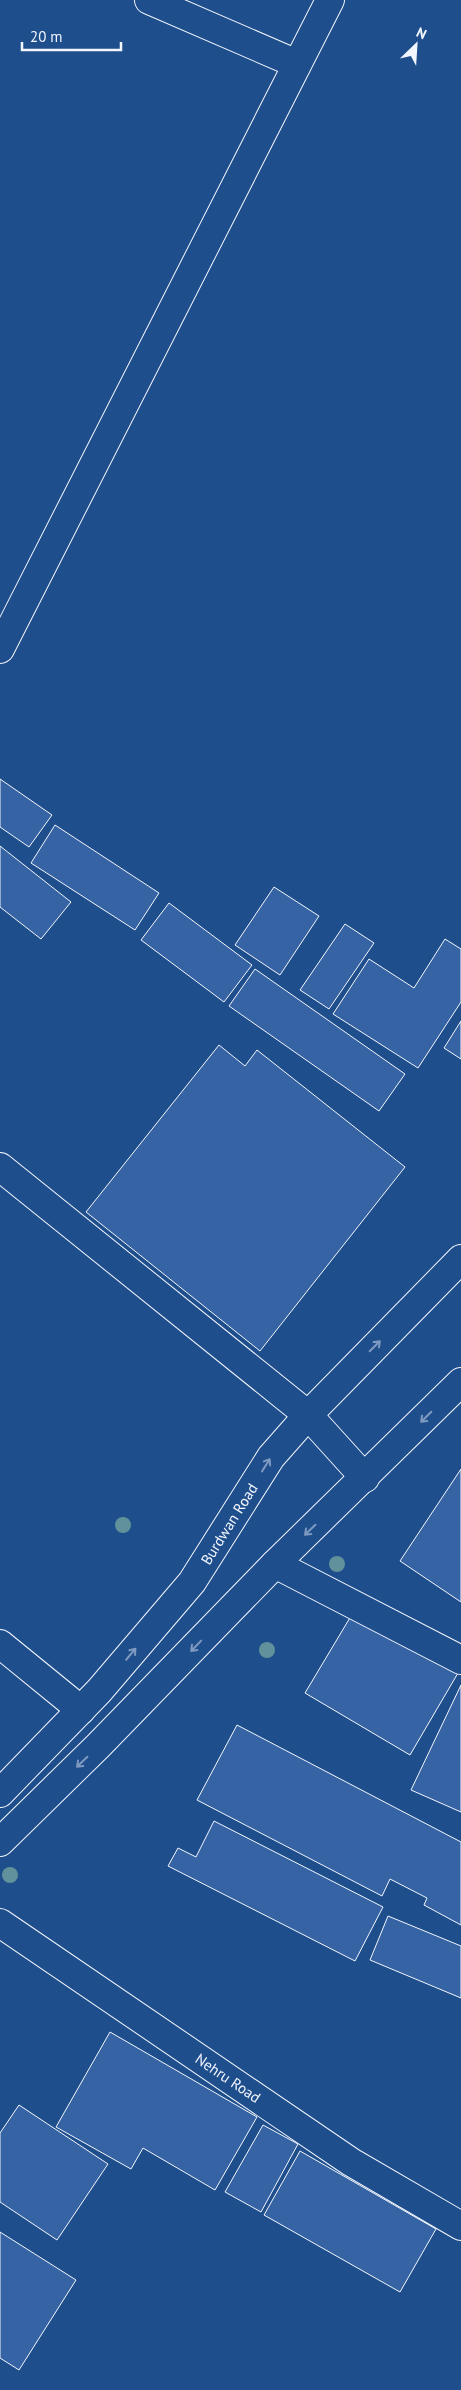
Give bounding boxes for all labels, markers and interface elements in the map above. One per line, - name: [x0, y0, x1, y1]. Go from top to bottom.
- scale bar: [22, 20, 121, 52]
- north arrow: [391, 20, 441, 70]
- text: N: [414, 23, 429, 43]
- text: 20 m: [30, 27, 63, 46]
- one-way arrow: [369, 1340, 382, 1352]
- one-way arrow: [421, 1410, 433, 1422]
- one-way arrow: [261, 1459, 271, 1473]
- street label: Burdwan Road: [196, 1480, 262, 1568]
- one-way arrow: [304, 1524, 317, 1536]
- one-way arrow: [190, 1639, 202, 1652]
- one-way arrow: [125, 1648, 136, 1661]
- one-way arrow: [76, 1756, 89, 1768]
- street label: Nehru Road: [192, 2049, 264, 2107]

